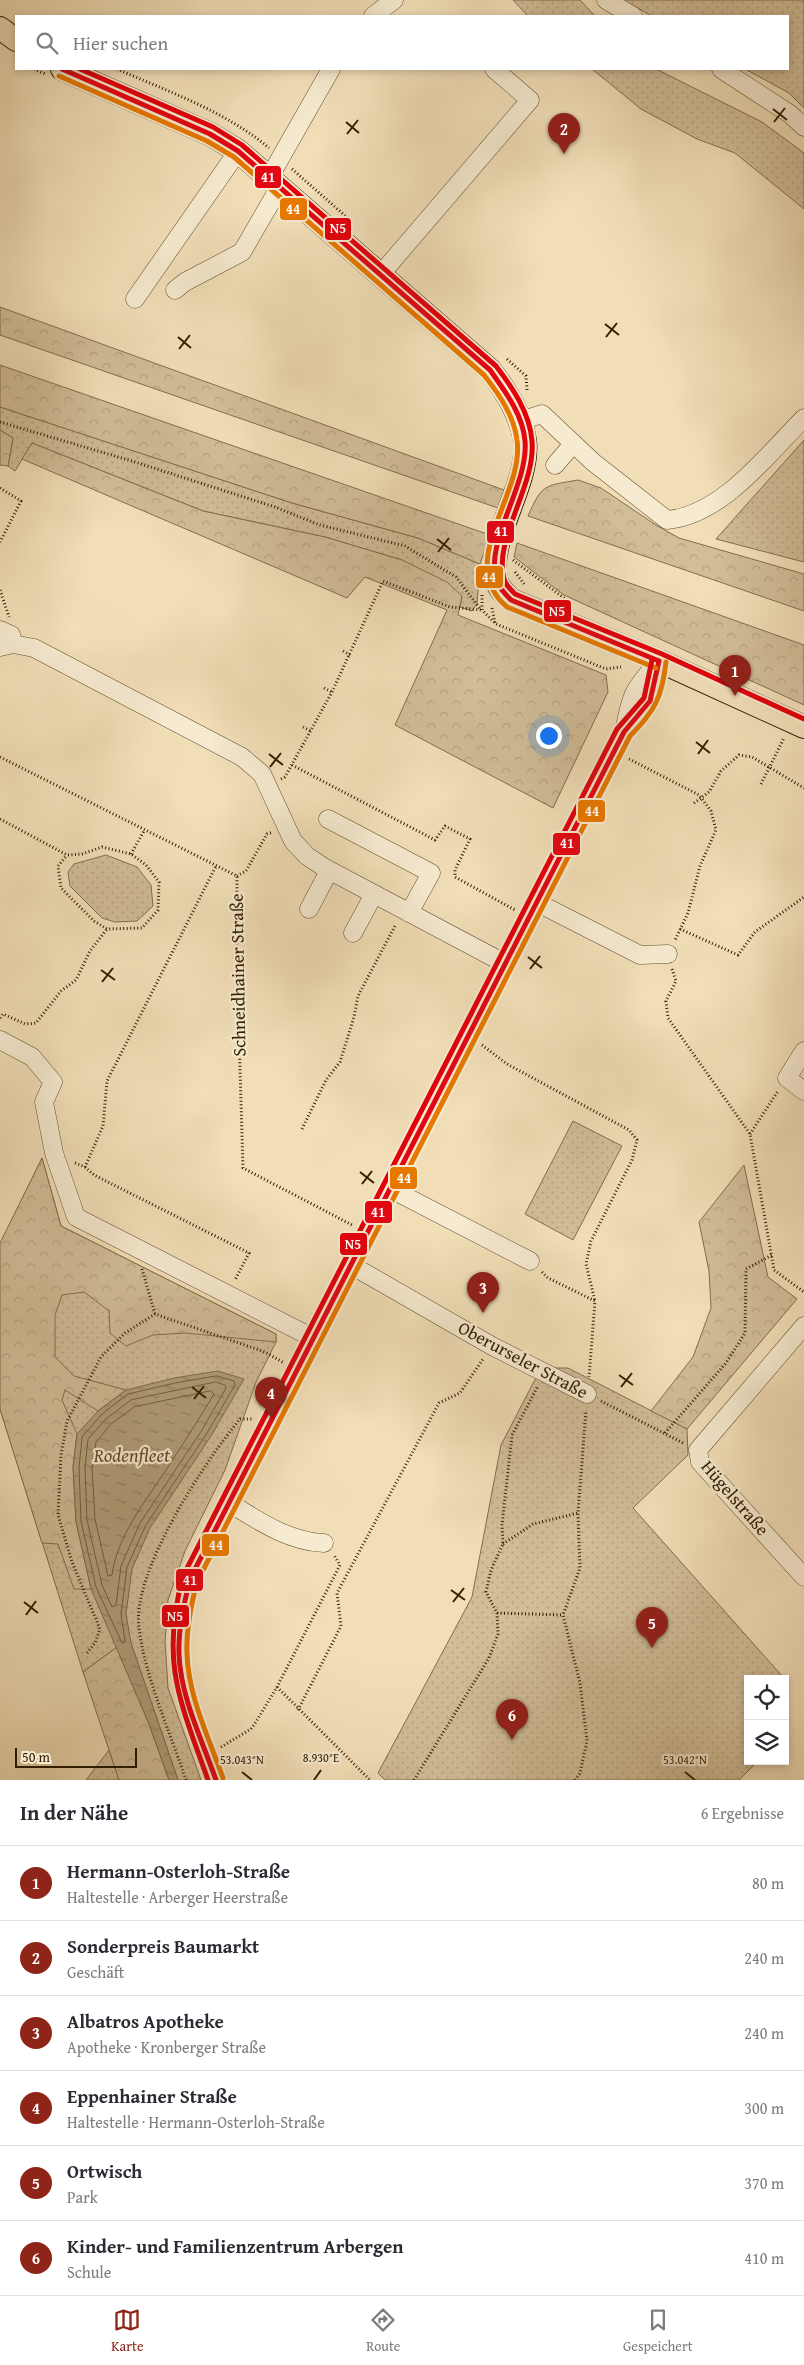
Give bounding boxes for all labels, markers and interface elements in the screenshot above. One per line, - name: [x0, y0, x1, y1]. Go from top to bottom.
- search box: [15, 15, 789, 70]
- icon: search: [33, 29, 61, 57]
- text: Hier suchen: [73, 29, 168, 57]
- pin: 2: [548, 113, 580, 154]
- line badge: 41: [254, 165, 282, 189]
- text: 41: [261, 167, 275, 187]
- line badge: 44: [279, 197, 308, 221]
- text: 44: [286, 199, 300, 219]
- line badge: N5: [324, 217, 352, 241]
- text: N5: [330, 218, 346, 238]
- line badge: 41: [486, 520, 515, 544]
- text: 41: [494, 521, 508, 541]
- line badge: 44: [475, 565, 504, 589]
- text: 44: [482, 567, 496, 587]
- line badge: N5: [543, 599, 572, 623]
- text: N5: [549, 601, 565, 621]
- pin: 1: [719, 655, 751, 696]
- your location: [536, 723, 562, 749]
- line badge: 44: [577, 799, 606, 823]
- text: 44: [585, 801, 599, 821]
- line badge: 41: [552, 832, 581, 856]
- text: 41: [560, 833, 574, 853]
- street label: Schneidhainer Straße: [223, 893, 252, 1057]
- line badge: 44: [389, 1166, 418, 1190]
- text: 44: [397, 1168, 411, 1188]
- line badge: 41: [364, 1200, 393, 1224]
- text: 41: [371, 1202, 385, 1222]
- line badge: N5: [339, 1232, 368, 1256]
- text: N5: [345, 1234, 361, 1254]
- pin: 3: [467, 1272, 499, 1313]
- street label: Oberurseler Straße: [453, 1314, 593, 1405]
- pin: 4: [255, 1377, 287, 1418]
- water label: Rodenfleet: [93, 1441, 171, 1469]
- street label: Hügelstraße: [695, 1454, 776, 1541]
- line badge: 44: [201, 1533, 230, 1557]
- text: 44: [209, 1535, 223, 1555]
- line badge: 41: [175, 1568, 204, 1592]
- text: 41: [183, 1570, 197, 1590]
- line badge: N5: [161, 1604, 190, 1628]
- text: N5: [167, 1606, 183, 1626]
- pin: 5: [636, 1607, 668, 1648]
- map controls: [744, 1675, 789, 1765]
- button: locate: [744, 1675, 789, 1720]
- pin: 6: [496, 1699, 528, 1740]
- button: layers: [744, 1720, 789, 1765]
- scale bar: [15, 1745, 138, 1768]
- text: 50 m: [22, 1747, 50, 1767]
- text: 8.930°E: [303, 1749, 339, 1766]
- text: 53.043°N: [220, 1751, 264, 1768]
- text: 53.042°N: [663, 1751, 707, 1768]
- text: In der Nähe: [20, 1797, 128, 1828]
- text: 6 Ergebnisse: [701, 1801, 784, 1825]
- text: Hermann-Osterloh-Straße: [67, 1857, 290, 1885]
- text: 1: [32, 1871, 40, 1895]
- text: 80 m: [752, 1871, 784, 1895]
- text: Haltestelle · Arberger Heerstraße: [67, 1885, 288, 1909]
- text: Sonderpreis Baumarkt: [67, 1932, 259, 1960]
- text: 2: [32, 1946, 40, 1970]
- text: 240 m: [744, 1946, 784, 1970]
- text: Geschäft: [67, 1960, 124, 1984]
- text: Albatros Apotheke: [67, 2007, 224, 2035]
- text: 3: [32, 2021, 40, 2045]
- text: 240 m: [744, 2021, 784, 2045]
- text: Apotheke · Kronberger Straße: [67, 2035, 266, 2059]
- text: Eppenhainer Straße: [67, 2082, 237, 2110]
- text: 4: [32, 2096, 40, 2120]
- text: 300 m: [744, 2096, 784, 2120]
- text: Haltestelle · Hermann-Osterloh-Straße: [67, 2110, 325, 2134]
- text: Ortwisch: [67, 2157, 142, 2185]
- text: 5: [32, 2171, 40, 2195]
- text: 370 m: [744, 2171, 784, 2195]
- text: Park: [67, 2185, 98, 2209]
- text: Kinder- und Familienzentrum Arbergen: [67, 2232, 403, 2260]
- text: 6: [32, 2246, 40, 2270]
- text: 410 m: [744, 2246, 784, 2270]
- text: Schule: [67, 2260, 111, 2284]
- tab: Karte: [111, 2306, 144, 2356]
- tab: Route: [366, 2306, 400, 2356]
- tab: Gespeichert: [623, 2306, 693, 2356]

